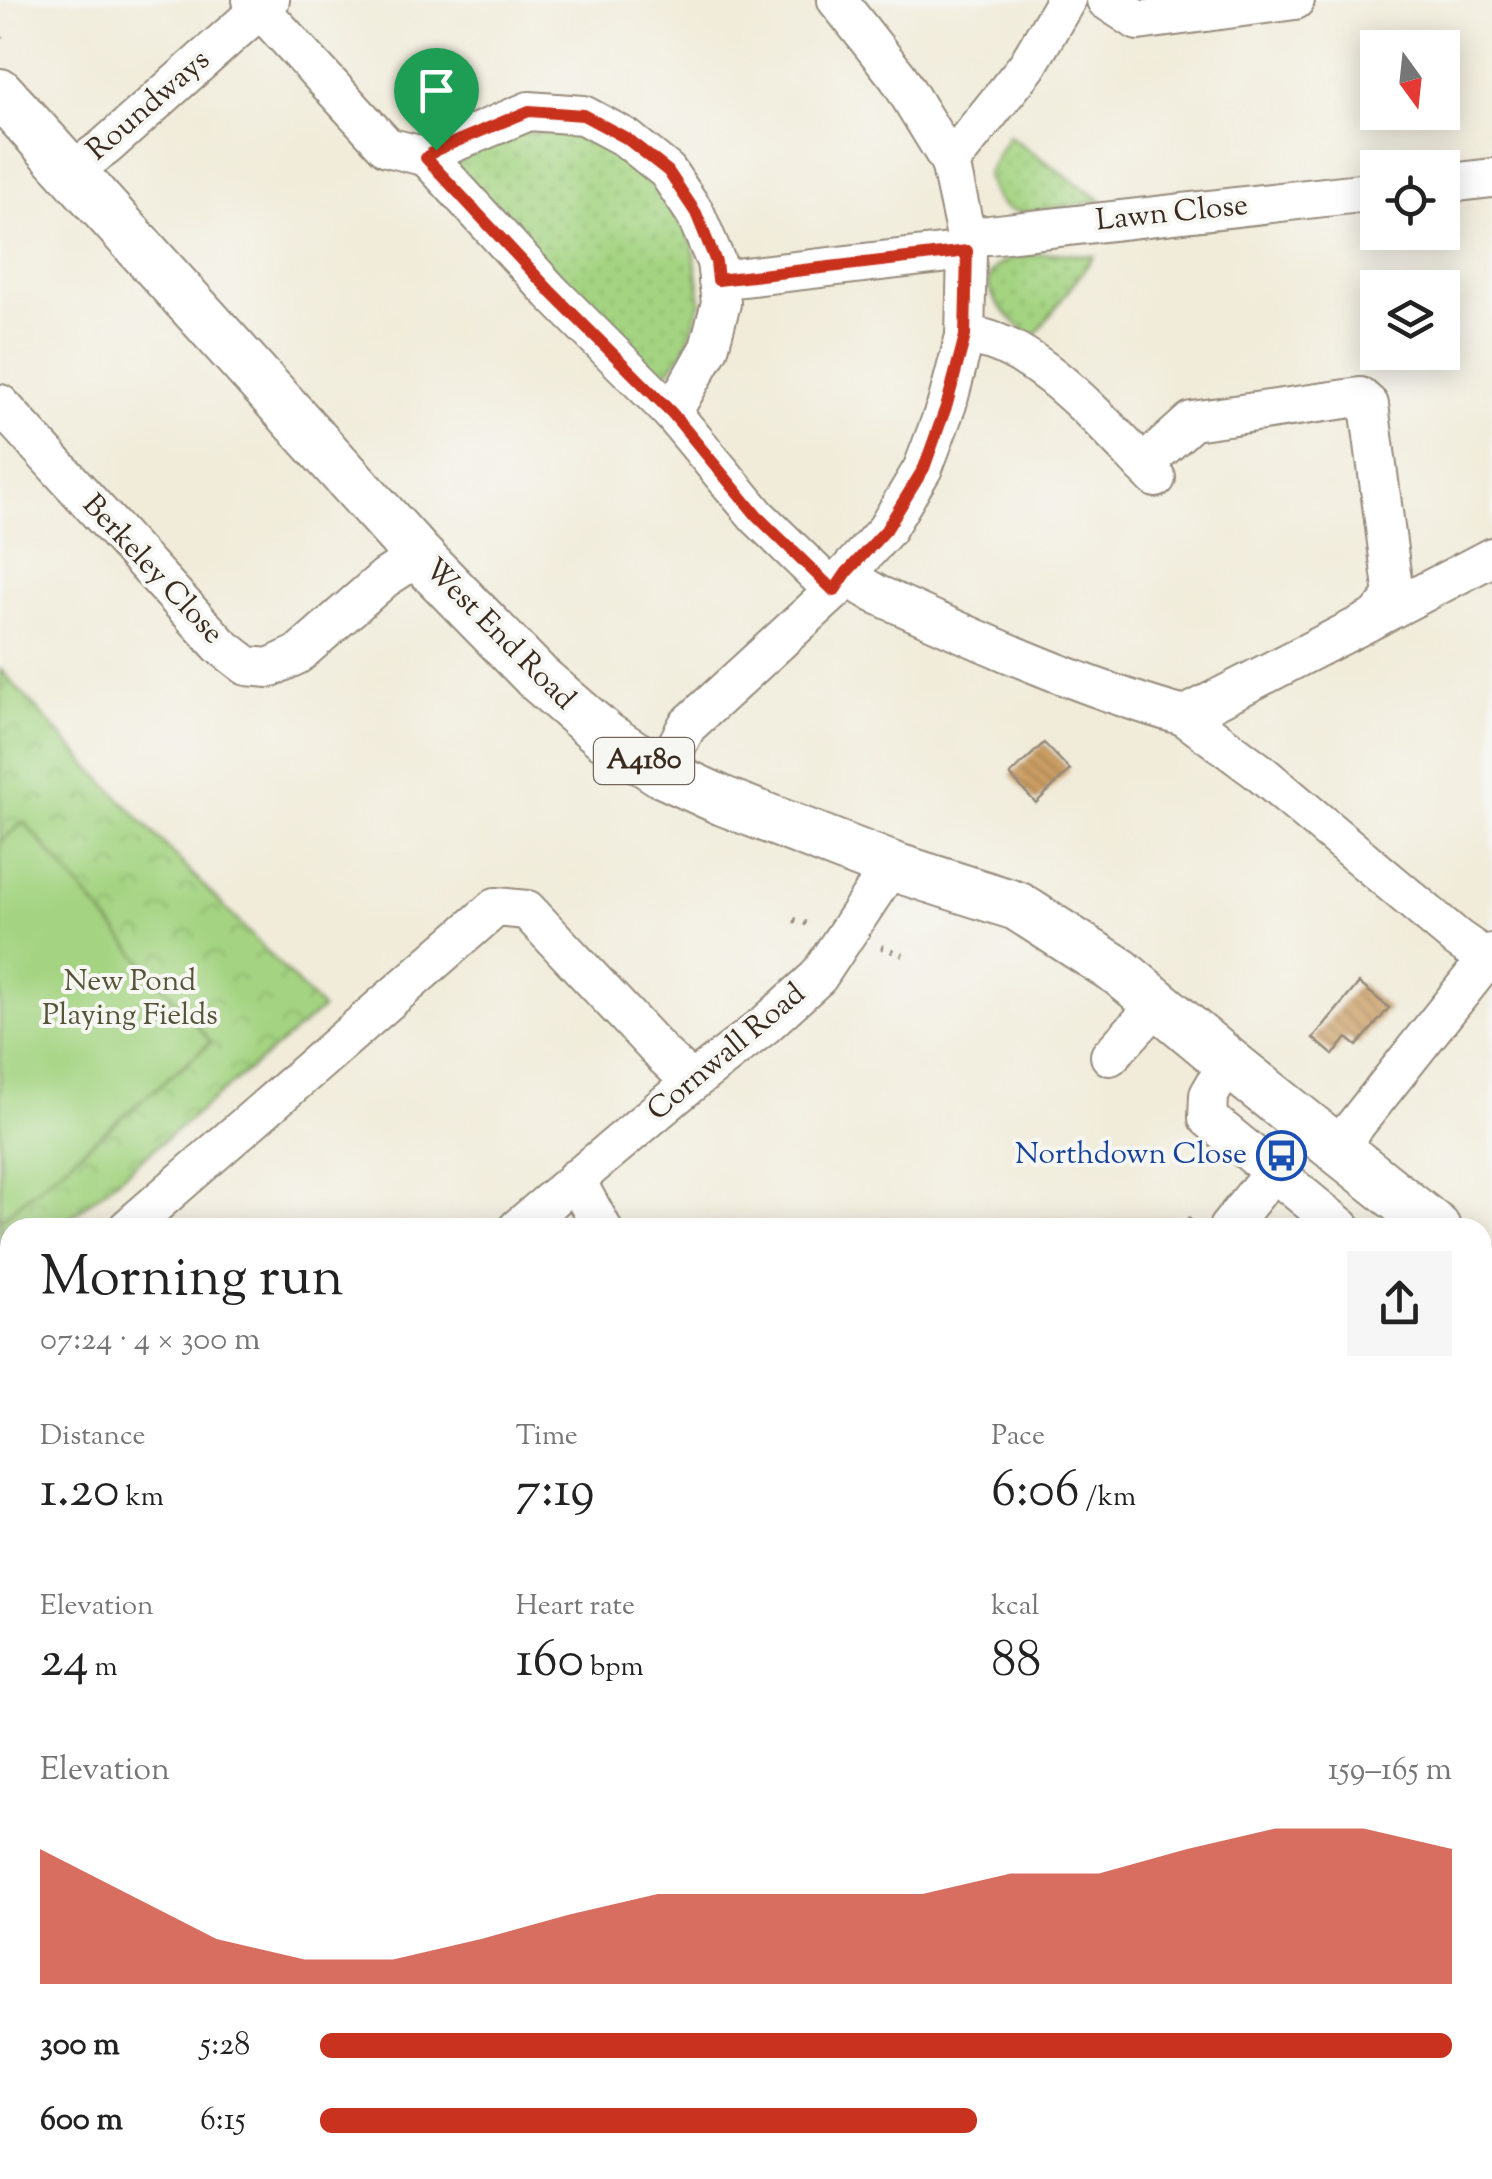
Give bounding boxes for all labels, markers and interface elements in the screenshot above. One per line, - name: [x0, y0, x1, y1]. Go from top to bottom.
- north arrow: [1360, 30, 1460, 130]
- map controls: [1360, 30, 1460, 370]
- street label: Roundways: [78, 40, 220, 172]
- pin: [394, 48, 479, 151]
- icon: arrive: [409, 63, 464, 118]
- button: locate: [1360, 150, 1460, 250]
- street label: Lawn Close: [1094, 185, 1250, 243]
- button: layers: [1360, 270, 1460, 370]
- street label: Berkeley Close: [71, 485, 233, 655]
- street label: West End Road: [413, 549, 585, 721]
- road number: A4180: [594, 738, 694, 784]
- park label: New Pond Playing Fields: [42, 961, 218, 1038]
- street label: Cornwall Road: [639, 974, 815, 1132]
- bus stop icon: Northdown Close: [1256, 1129, 1308, 1181]
- place label: Northdown Close: [1015, 1134, 1247, 1177]
- text: Morning run: [40, 1241, 344, 1320]
- button: share: [1347, 1251, 1452, 1356]
- text: 07:24 · 4 × 300 m: [40, 1318, 260, 1364]
- text: Distance: [40, 1417, 146, 1457]
- text: Time: [516, 1417, 578, 1457]
- text: Pace: [991, 1417, 1045, 1457]
- text: 1.20: [40, 1457, 119, 1529]
- text: 7:19: [516, 1457, 595, 1529]
- text: 6:06: [991, 1457, 1079, 1529]
- text: km: [119, 1478, 164, 1518]
- text: /km: [1079, 1478, 1136, 1518]
- text: Elevation: [40, 1587, 154, 1627]
- text: Heart rate: [516, 1587, 635, 1627]
- text: kcal: [991, 1587, 1039, 1627]
- text: 24: [40, 1627, 89, 1699]
- text: 160: [516, 1627, 584, 1699]
- text: 88: [991, 1627, 1041, 1699]
- text: m: [89, 1648, 118, 1688]
- text: bpm: [584, 1648, 644, 1688]
- text: Elevation: [40, 1748, 170, 1794]
- text: 159–165 m: [1328, 1748, 1452, 1794]
- text: 300 m: [40, 2023, 120, 2069]
- text: 5:28: [200, 2023, 250, 2069]
- text: 600 m: [40, 2098, 123, 2144]
- text: 6:15: [200, 2098, 246, 2144]

